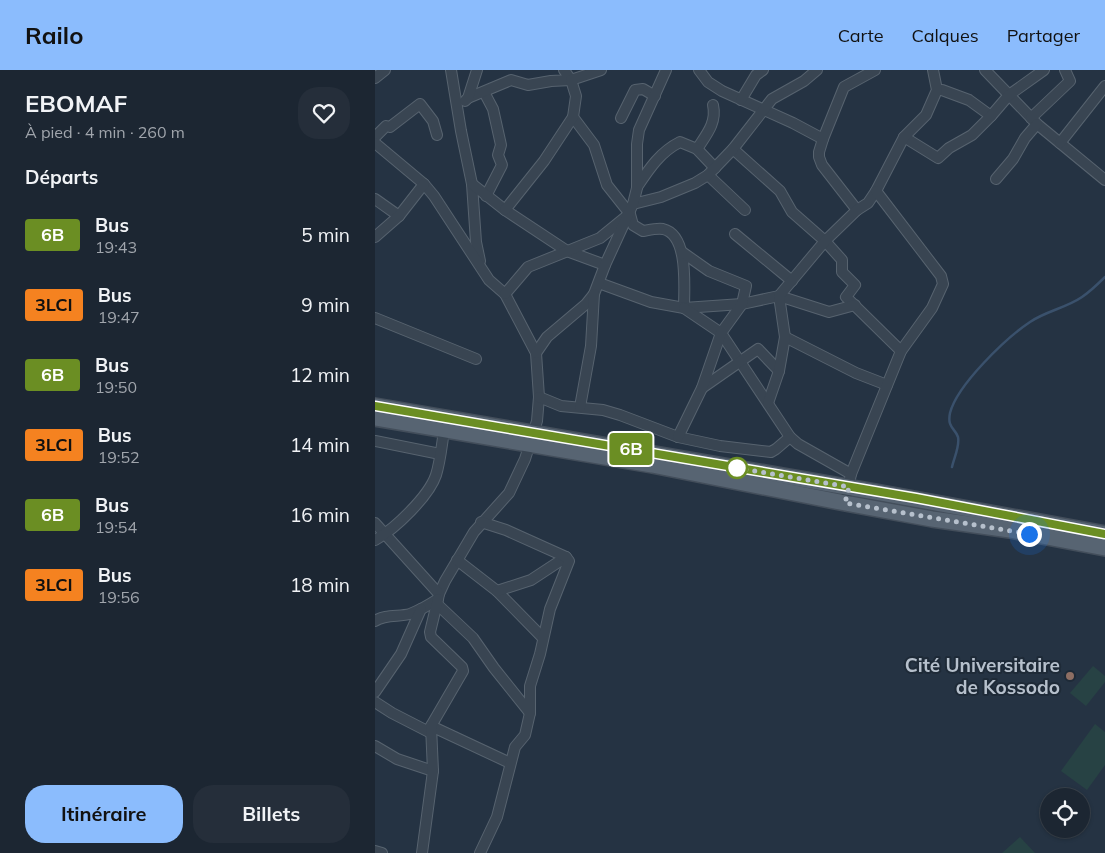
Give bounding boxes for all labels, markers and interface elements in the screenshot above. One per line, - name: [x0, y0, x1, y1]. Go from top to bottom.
- text: Railo: [25, 20, 83, 50]
- text: Carte: [838, 24, 884, 47]
- text: Calques: [912, 24, 979, 47]
- text: Partager: [1007, 24, 1080, 47]
- button: heart: [298, 87, 350, 139]
- text: EBOMAF: [25, 88, 127, 118]
- text: À pied · 4 min · 260 m: [25, 122, 185, 142]
- text: Départs: [25, 165, 98, 189]
- text: Bus: [95, 213, 129, 237]
- text: 6B: [41, 223, 64, 246]
- text: 5 min: [301, 223, 350, 247]
- text: 19:43: [95, 237, 137, 257]
- text: Bus: [98, 283, 132, 307]
- text: 3LCI: [35, 293, 73, 316]
- text: 9 min: [301, 293, 350, 317]
- text: 19:47: [98, 307, 140, 327]
- text: Bus: [95, 353, 129, 377]
- text: 6B: [41, 363, 64, 386]
- text: 12 min: [290, 363, 350, 387]
- text: 19:50: [95, 377, 137, 397]
- text: Bus: [98, 423, 132, 447]
- text: 3LCI: [35, 433, 73, 456]
- text: 14 min: [290, 433, 350, 457]
- line badge: 6B: [609, 433, 653, 465]
- text: 6B: [619, 437, 643, 460]
- text: 19:52: [98, 447, 140, 467]
- unlabelled marker: [726, 457, 748, 479]
- text: Bus: [95, 493, 129, 517]
- text: 6B: [41, 503, 64, 526]
- text: 16 min: [290, 503, 350, 527]
- text: 19:54: [95, 517, 137, 537]
- your location: [1017, 522, 1042, 547]
- text: Bus: [98, 563, 132, 587]
- text: 3LCI: [35, 573, 73, 596]
- text: 18 min: [290, 573, 350, 597]
- text: 19:56: [98, 587, 140, 607]
- place label: Cité Universitaire de Kossodo: [905, 653, 1060, 699]
- marker: Cité Universitaire de Kossodo: [1064, 670, 1076, 682]
- button: Itinéraire: [25, 785, 183, 843]
- button: Billets: [193, 785, 350, 843]
- map controls: [1040, 788, 1090, 838]
- button: locate: [1040, 788, 1090, 838]

